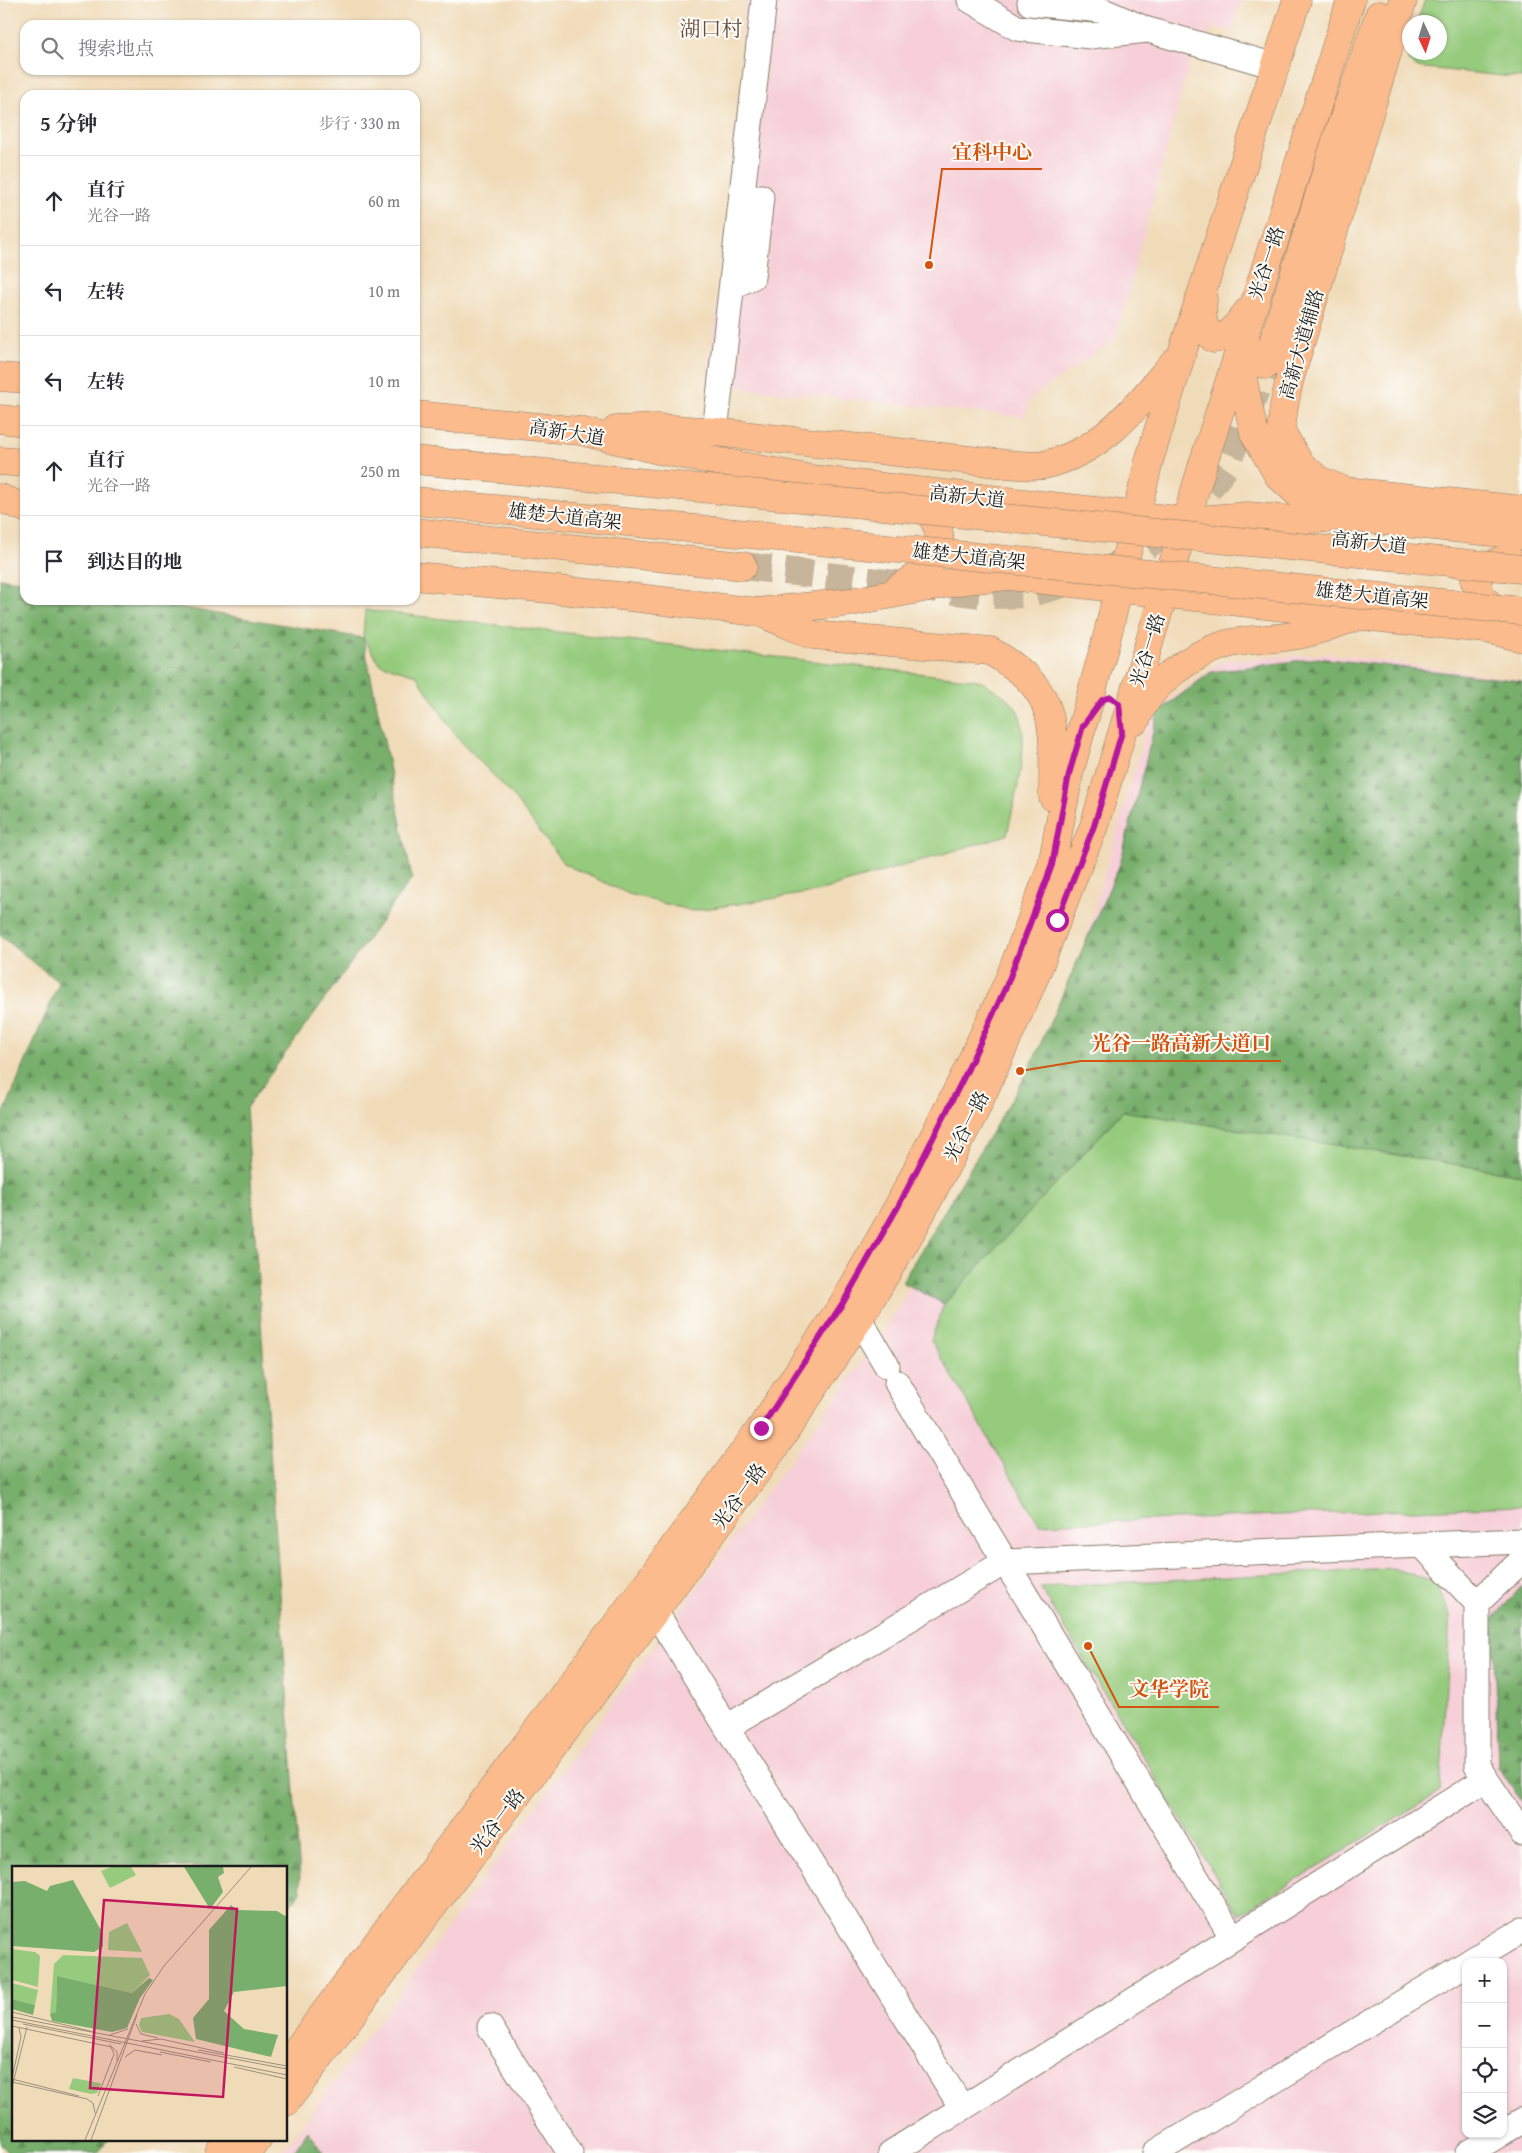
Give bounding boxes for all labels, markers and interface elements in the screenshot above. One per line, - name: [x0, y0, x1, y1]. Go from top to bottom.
- district label: 湖口村: [680, 13, 743, 44]
- north arrow: [1402, 15, 1447, 60]
- search box: [20, 20, 420, 75]
- icon: search: [38, 34, 66, 62]
- text: 搜索地点: [78, 34, 154, 62]
- text: 5 分钟: [40, 108, 98, 139]
- text: 步行 · 330 m: [319, 111, 400, 135]
- callout: 宜科中心: [942, 134, 1042, 169]
- text: 宜科中心: [952, 137, 1032, 166]
- text: 直行: [87, 175, 125, 203]
- icon: ahead: [40, 187, 68, 215]
- text: 60 m: [368, 189, 400, 213]
- text: 光谷一路: [87, 203, 151, 227]
- street label: 光谷一路: [1241, 223, 1291, 303]
- icon: left: [40, 277, 68, 305]
- text: 左转: [87, 277, 125, 305]
- text: 10 m: [368, 279, 400, 303]
- street label: 高新大道辅路: [1272, 285, 1330, 403]
- icon: left: [40, 367, 68, 395]
- text: 左转: [87, 367, 125, 395]
- text: 10 m: [368, 369, 400, 393]
- street label: 高新大道: [527, 412, 607, 452]
- text: 直行: [87, 445, 125, 473]
- icon: ahead: [40, 457, 68, 485]
- text: 250 m: [360, 459, 400, 483]
- text: 光谷一路: [87, 473, 151, 497]
- street label: 高新大道: [928, 478, 1006, 514]
- street label: 雄楚大道高架: [507, 496, 623, 536]
- street label: 高新大道: [1330, 524, 1408, 560]
- street label: 雄楚大道高架: [911, 536, 1027, 576]
- icon: arrive: [40, 547, 68, 575]
- text: 到达目的地: [87, 547, 182, 575]
- street label: 雄楚大道高架: [1314, 575, 1430, 615]
- street label: 光谷一路: [1122, 610, 1172, 690]
- route start: [1046, 909, 1069, 932]
- callout: 光谷一路高新大道口: [1081, 1026, 1281, 1061]
- text: 光谷一路高新大道口: [1091, 1028, 1271, 1057]
- street label: 光谷一路: [936, 1086, 996, 1166]
- route end: [750, 1417, 773, 1440]
- street label: 光谷一路: [705, 1457, 773, 1535]
- callout: 文华学院: [1119, 1672, 1219, 1707]
- text: 文华学院: [1129, 1674, 1209, 1703]
- street label: 光谷一路: [463, 1782, 531, 1860]
- inset map: [12, 1866, 288, 2140]
- map controls: [1462, 1958, 1507, 2138]
- button: +: [1462, 1958, 1507, 2003]
- button: −: [1462, 2003, 1507, 2048]
- button: locate: [1462, 2048, 1507, 2093]
- button: layers: [1462, 2093, 1507, 2138]

